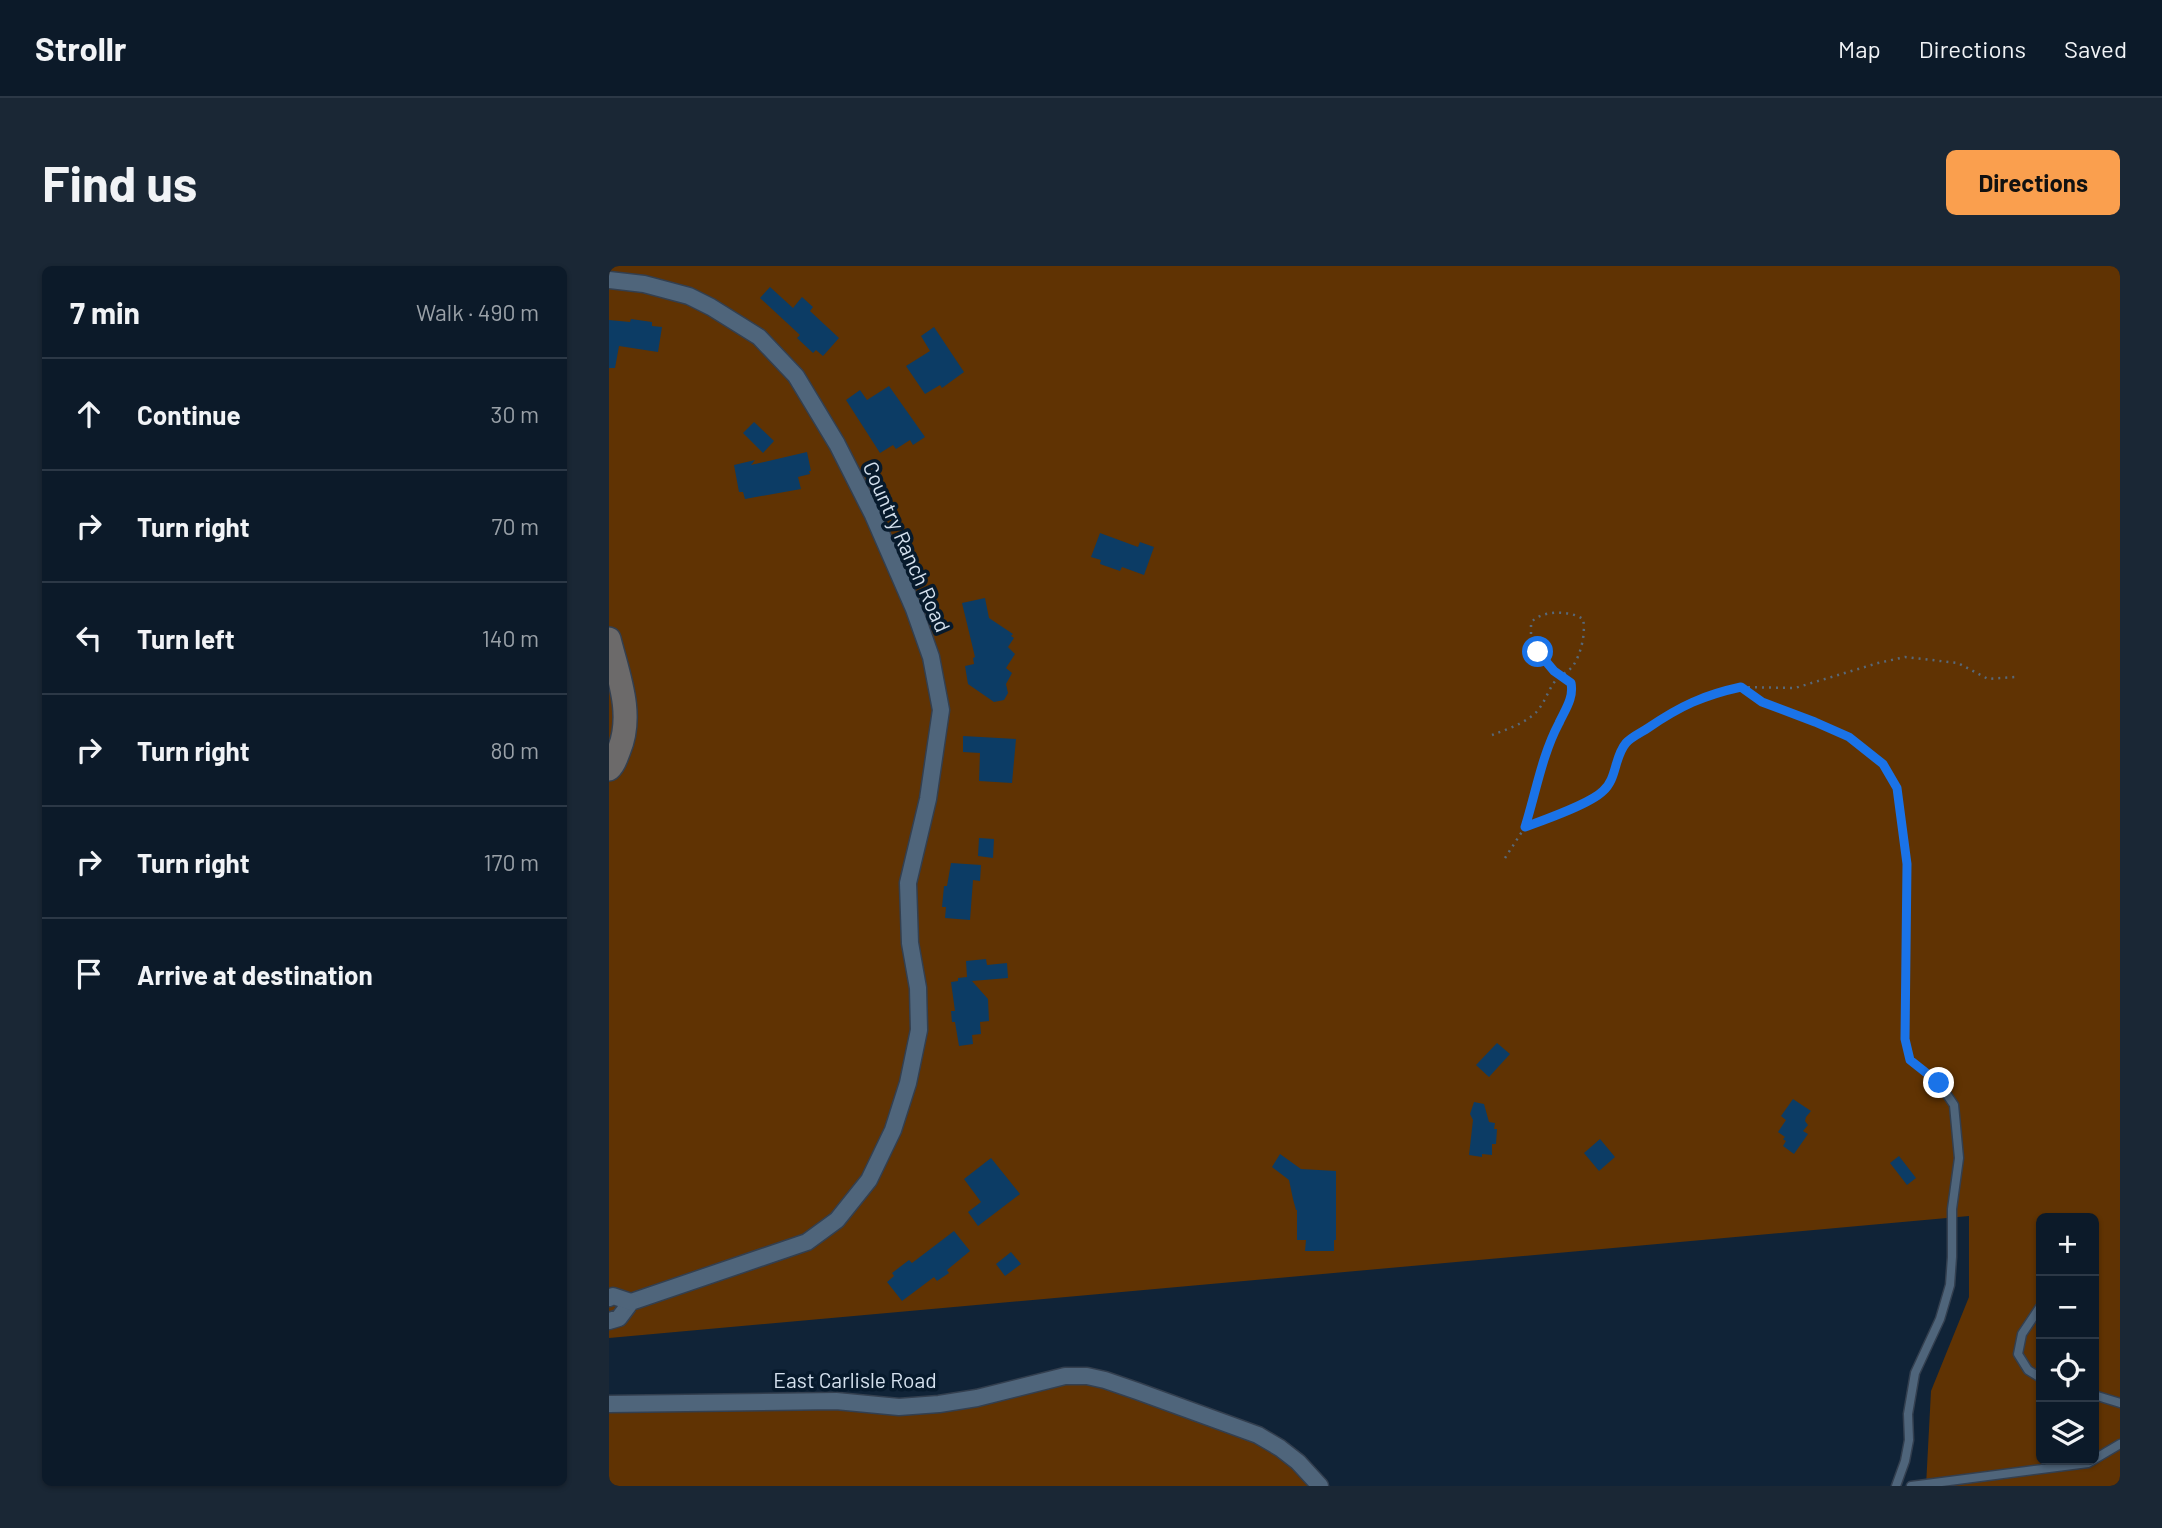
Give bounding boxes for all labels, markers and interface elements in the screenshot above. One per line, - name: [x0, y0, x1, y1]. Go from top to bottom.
- text: Strollr: [35, 28, 127, 68]
- text: Map: [1838, 34, 1881, 63]
- text: Directions: [1919, 34, 2026, 63]
- text: Saved: [2064, 34, 2127, 63]
- button: Directions: [1946, 150, 2120, 215]
- text: Find us: [42, 153, 197, 212]
- text: 7 min: [70, 294, 140, 330]
- text: Walk · 490 m: [416, 298, 539, 326]
- icon: ahead: [70, 395, 108, 433]
- text: Continue: [137, 399, 241, 430]
- text: 30 m: [491, 400, 539, 428]
- street label: Country Ranch Road: [859, 457, 956, 636]
- icon: right: [70, 507, 108, 545]
- text: Turn right: [137, 511, 250, 542]
- text: 70 m: [492, 512, 539, 540]
- icon: left: [70, 619, 108, 657]
- text: Turn left: [137, 623, 235, 654]
- text: 140 m: [482, 624, 539, 652]
- route start: [1522, 636, 1553, 667]
- icon: right: [70, 731, 108, 769]
- text: Turn right: [137, 735, 250, 766]
- text: 80 m: [490, 736, 539, 764]
- icon: right: [70, 843, 108, 881]
- text: Turn right: [137, 847, 250, 878]
- text: 170 m: [483, 848, 539, 876]
- icon: arrive: [70, 955, 108, 993]
- text: Arrive at destination: [137, 959, 373, 990]
- route end: [1923, 1067, 1954, 1098]
- map controls: [2036, 1213, 2099, 1465]
- button: +: [2036, 1213, 2099, 1276]
- button: −: [2036, 1276, 2099, 1339]
- button: locate: [2036, 1339, 2099, 1402]
- street label: East Carlisle Road: [773, 1367, 937, 1392]
- button: layers: [2036, 1402, 2099, 1465]

